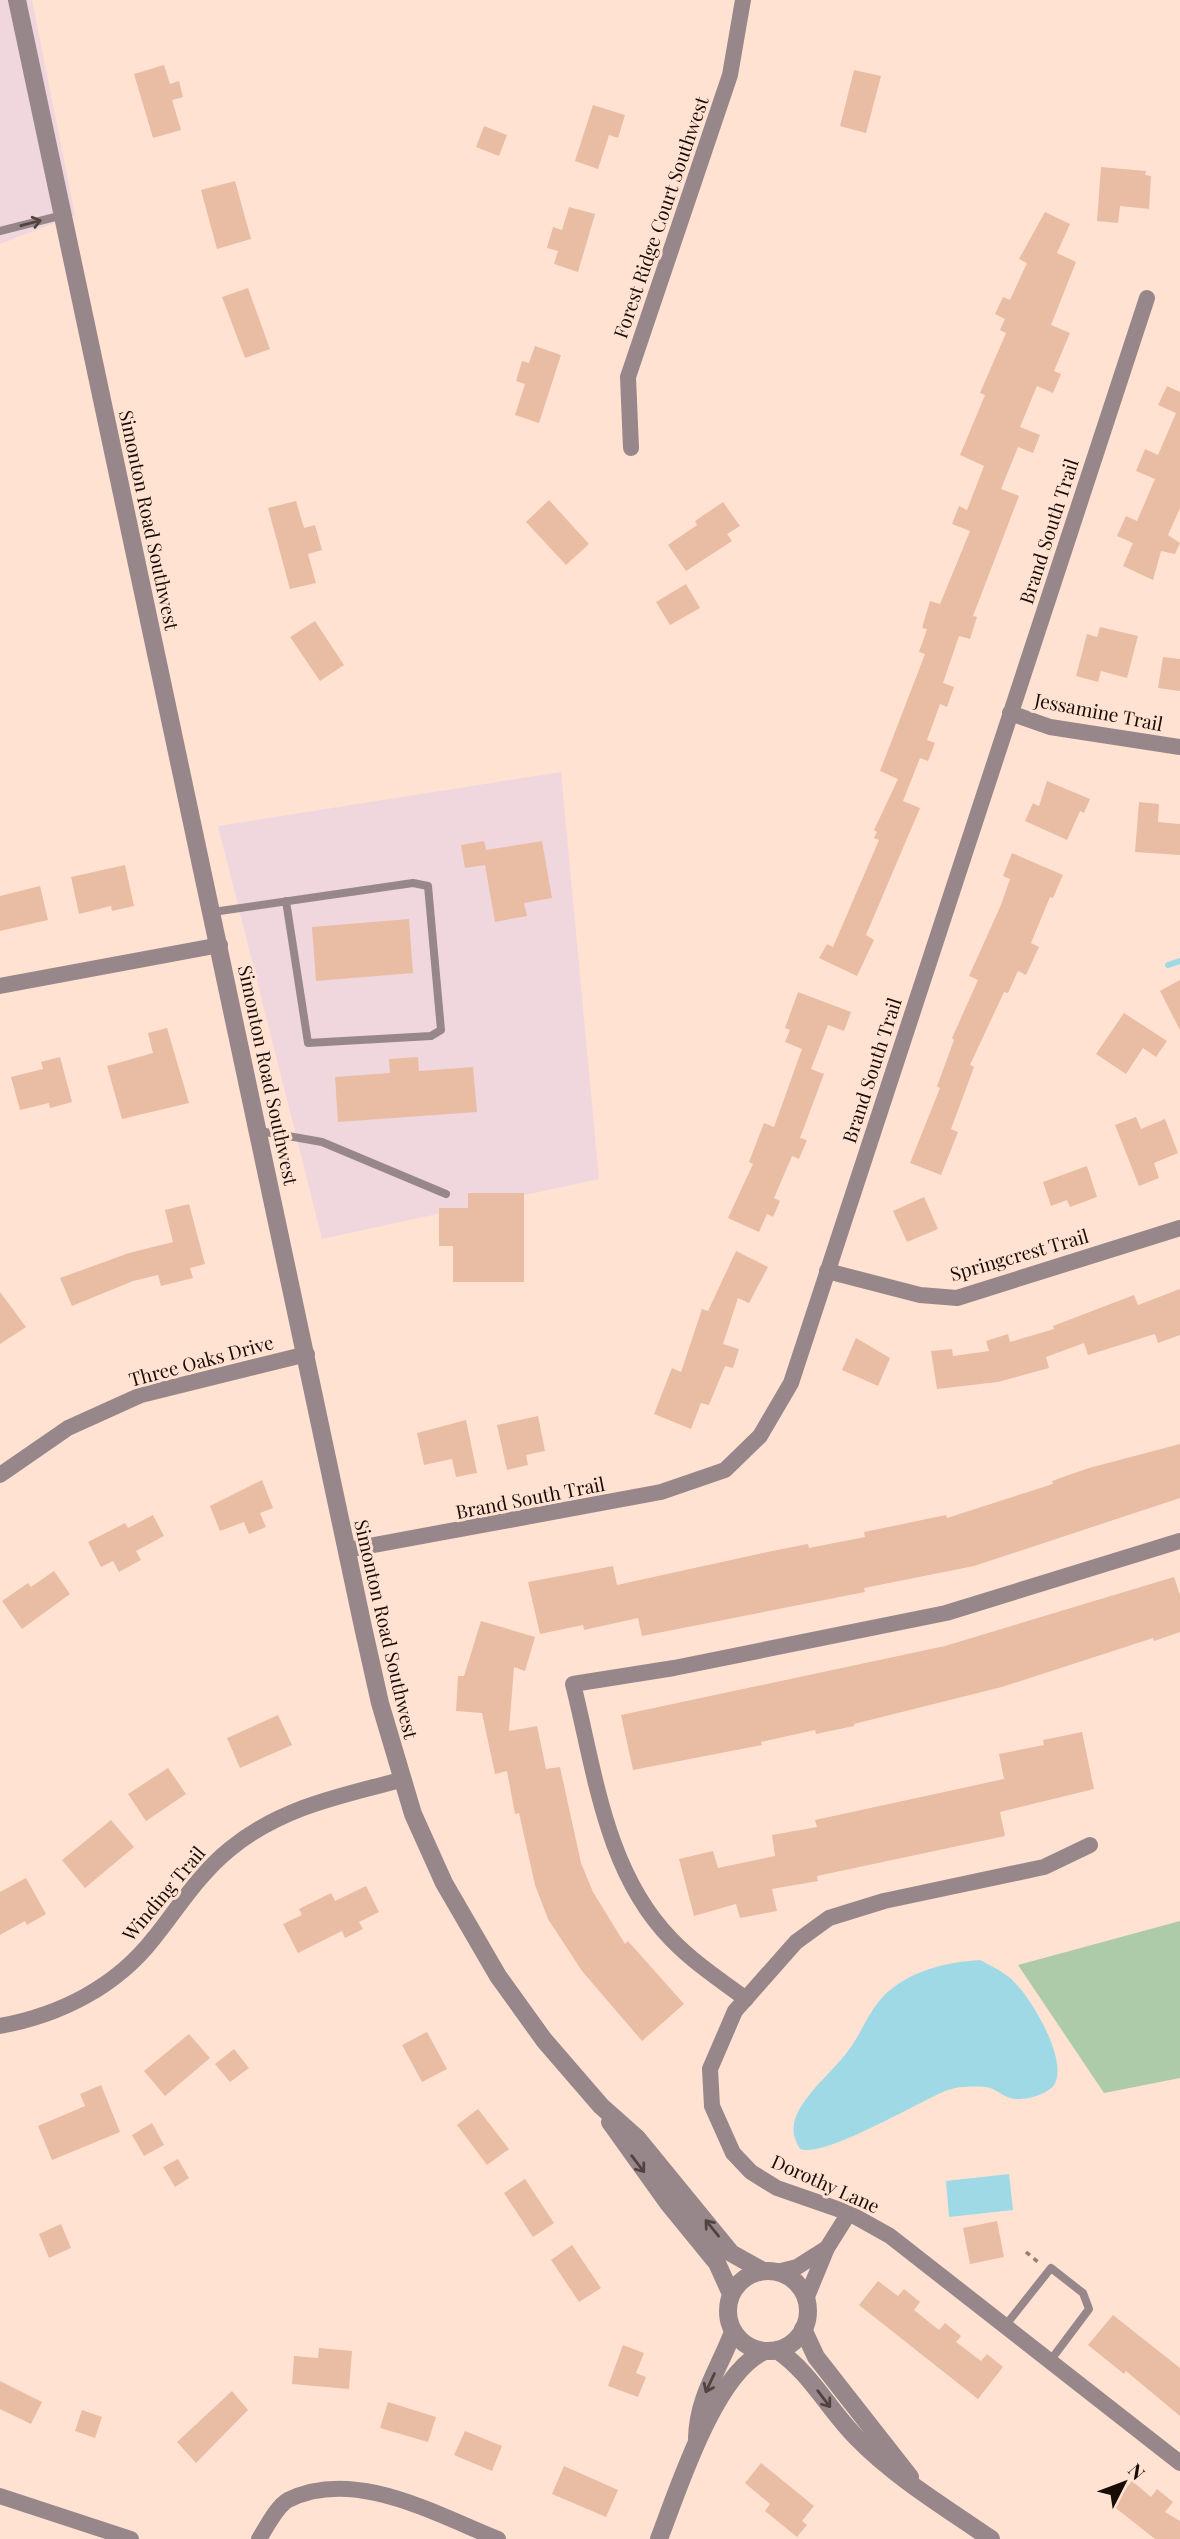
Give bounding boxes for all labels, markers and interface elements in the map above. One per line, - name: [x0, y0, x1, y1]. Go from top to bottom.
- street label: Forest Ridge Court Southwest: [606, 92, 714, 341]
- one-way arrow: [20, 216, 42, 229]
- street label: Simonton Road Southwest: [114, 408, 186, 633]
- street label: Brand South Trail: [1012, 454, 1084, 607]
- street label: Jessamine Trail: [1032, 686, 1166, 736]
- street label: Simonton Road Southwest: [233, 963, 305, 1188]
- street label: Brand South Trail: [835, 993, 907, 1146]
- street label: Springcrest Trail: [947, 1222, 1092, 1286]
- street label: Three Oaks Drive: [126, 1328, 276, 1392]
- street label: Brand South Trail: [453, 1470, 607, 1524]
- street label: Simonton Road Southwest: [349, 1517, 425, 1741]
- street label: Winding Trail: [115, 1840, 211, 1947]
- street label: Dorothy Lane: [768, 2148, 884, 2218]
- one-way arrow: [631, 2154, 646, 2173]
- one-way arrow: [704, 2220, 719, 2238]
- one-way arrow: [702, 2372, 716, 2393]
- one-way arrow: [817, 2389, 831, 2408]
- north arrow: [1089, 2448, 1159, 2518]
- text: N: [1123, 2457, 1152, 2485]

